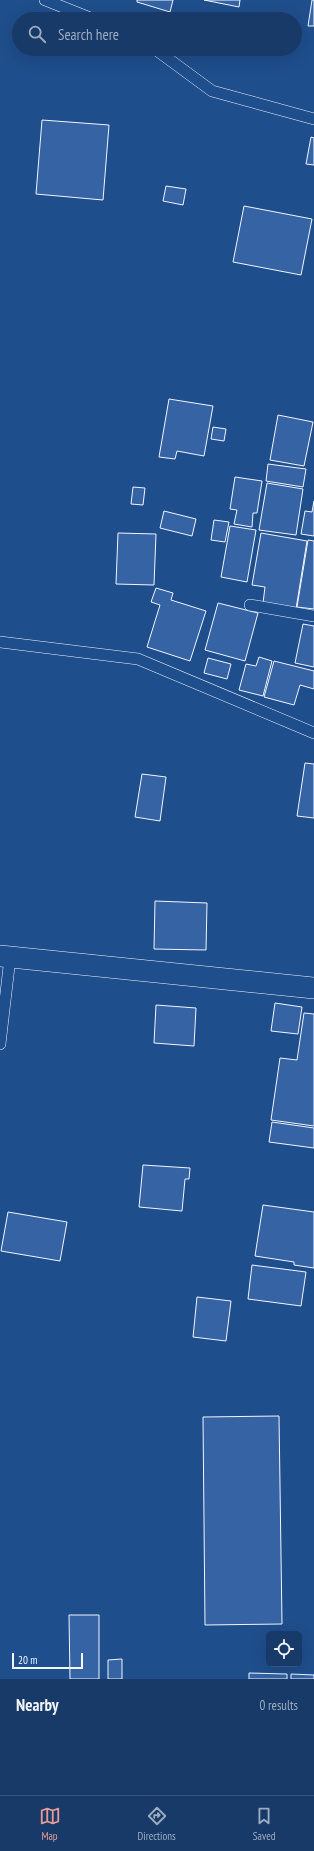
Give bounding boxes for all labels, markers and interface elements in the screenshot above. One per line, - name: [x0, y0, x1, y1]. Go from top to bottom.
- search box: [12, 12, 302, 56]
- icon: search: [26, 23, 48, 45]
- text: Search here: [58, 25, 119, 44]
- map controls: [266, 1631, 302, 1667]
- button: locate: [266, 1631, 302, 1667]
- scale bar: [12, 1651, 83, 1670]
- text: 20 m: [18, 1653, 37, 1667]
- text: Nearby: [16, 1694, 59, 1716]
- text: 0 results: [259, 1697, 298, 1714]
- tab: Map: [39, 1805, 61, 1843]
- tab: Directions: [138, 1805, 176, 1843]
- tab: Saved: [253, 1805, 275, 1843]

